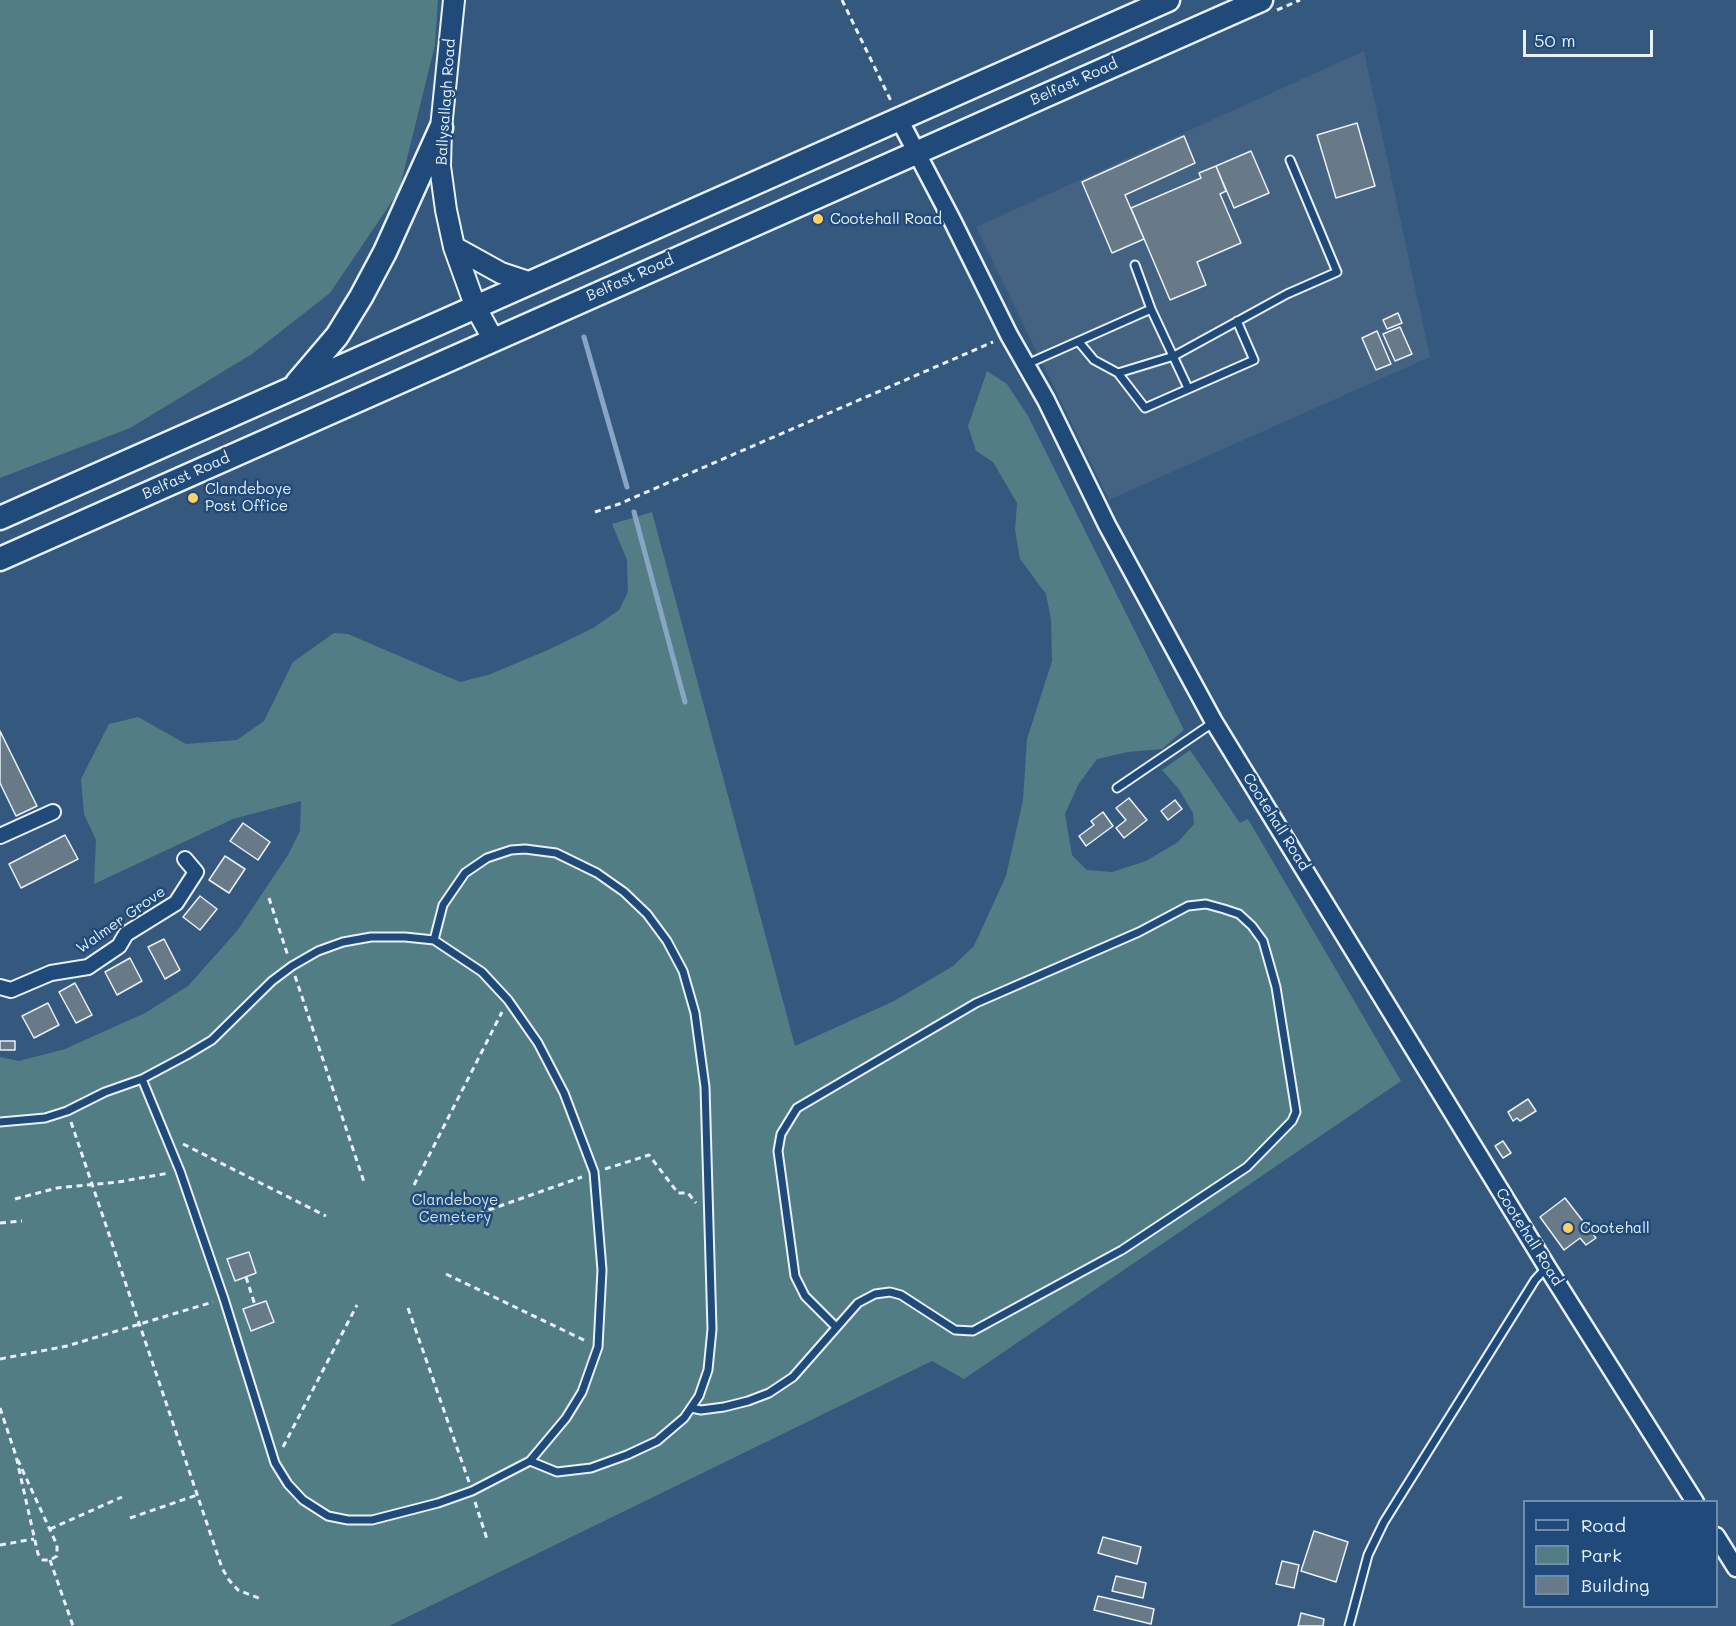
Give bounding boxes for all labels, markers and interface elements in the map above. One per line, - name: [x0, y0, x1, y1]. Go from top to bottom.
- scale bar: [1526, 18, 1656, 56]
- text: 50 m: [1534, 28, 1576, 52]
- street label: Ballysallagh Road: [433, 38, 459, 166]
- street label: Belfast Road: [1028, 55, 1120, 109]
- place label: Cootehall Road: [830, 210, 942, 228]
- marker: Cootehall Road: [811, 212, 825, 226]
- street label: Belfast Road: [584, 251, 676, 305]
- street label: Belfast Road: [140, 449, 232, 503]
- place label: Clandeboye Post Office: [205, 480, 291, 515]
- marker: Clandeboye Post Office: [186, 491, 200, 505]
- street label: Cootehall Road: [1239, 770, 1313, 874]
- street label: Walmer Grove: [73, 883, 169, 957]
- street label: Cootehall Road: [1492, 1185, 1566, 1289]
- park label: Clandeboye Cemetery: [412, 1191, 498, 1226]
- place label: Cootehall: [1580, 1219, 1650, 1237]
- marker: Cootehall: [1561, 1221, 1575, 1235]
- legend: [1523, 1500, 1718, 1608]
- text: Road: [1581, 1513, 1626, 1537]
- text: Park: [1581, 1543, 1622, 1567]
- text: Building: [1581, 1573, 1649, 1597]

